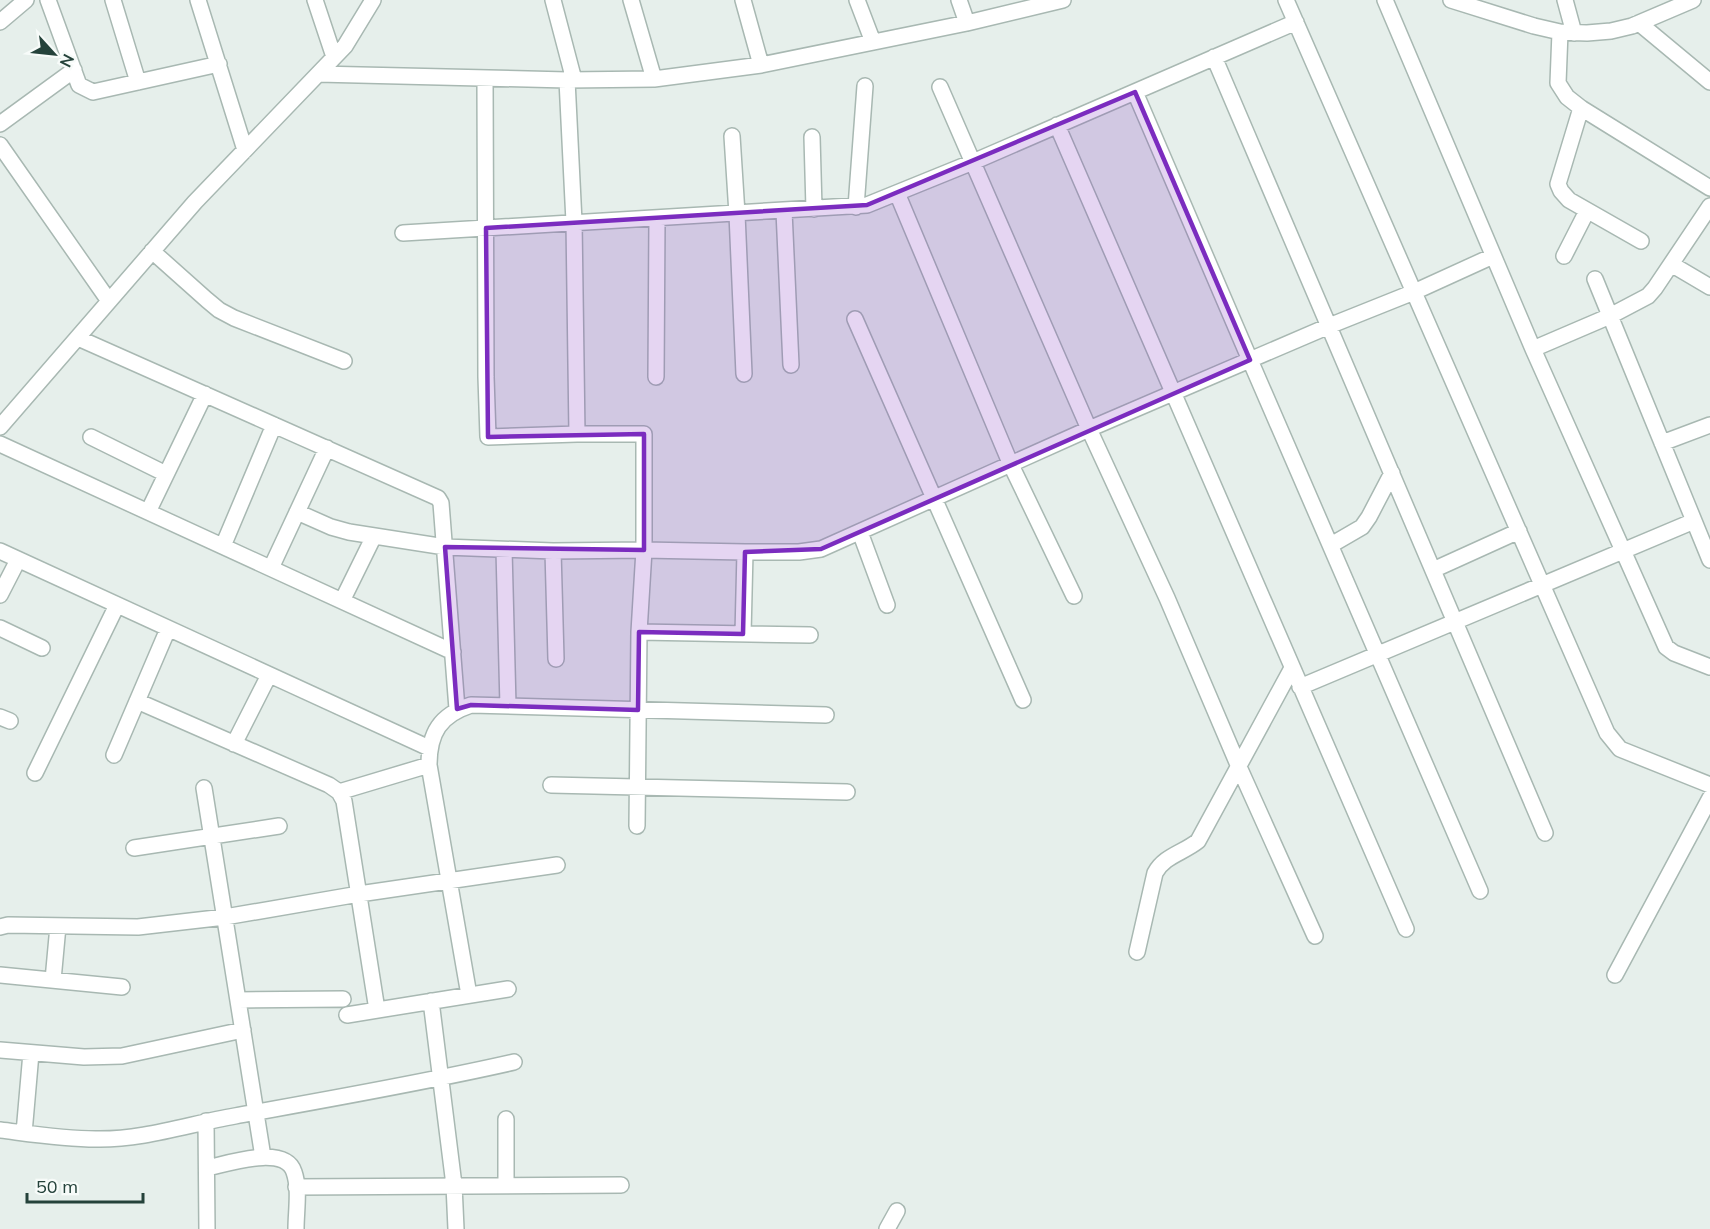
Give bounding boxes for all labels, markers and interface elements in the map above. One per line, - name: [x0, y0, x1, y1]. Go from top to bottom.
- north arrow: [24, 24, 84, 84]
- text: N: [56, 51, 79, 71]
- scale bar: [27, 1166, 142, 1204]
- text: 50 m: [36, 1175, 78, 1198]

